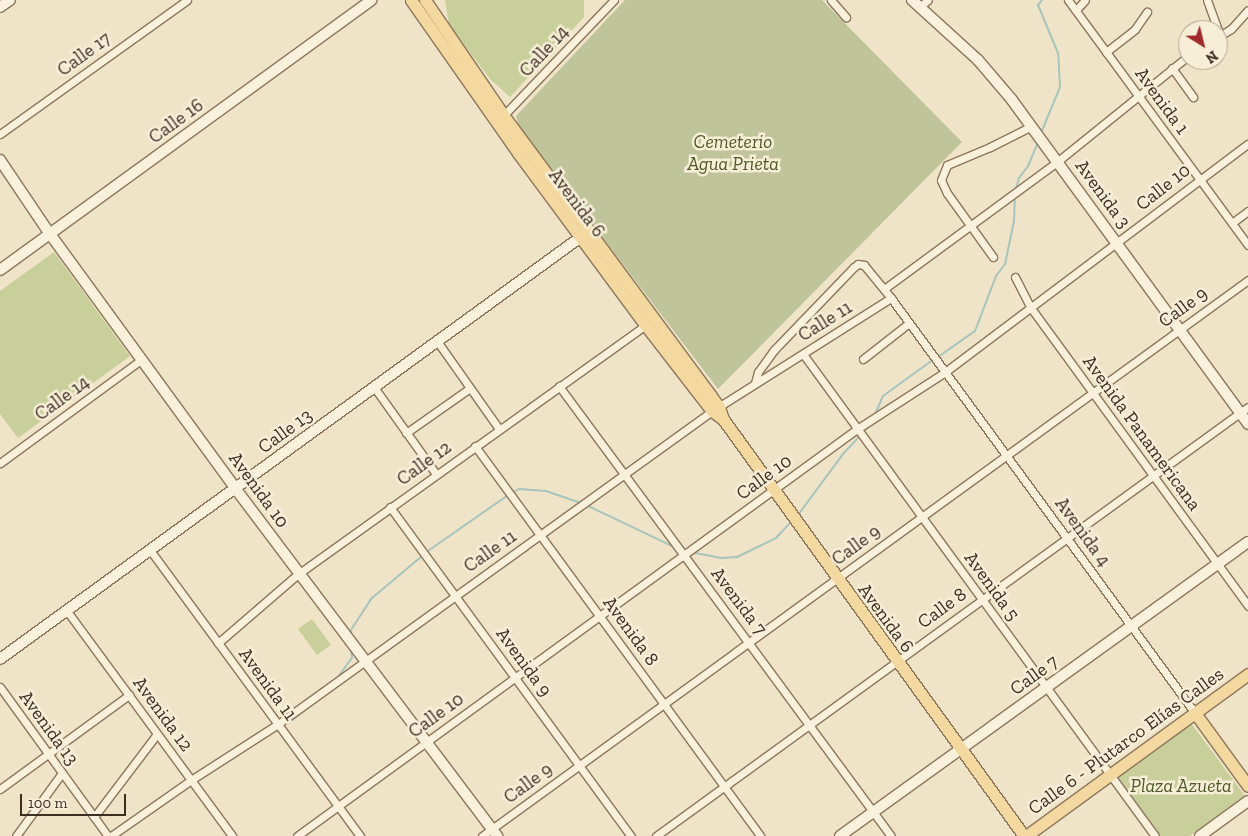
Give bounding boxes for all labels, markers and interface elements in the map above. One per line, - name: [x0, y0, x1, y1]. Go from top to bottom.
- street label: Calle 14: [514, 20, 574, 82]
- north arrow: [1178, 20, 1228, 70]
- street label: Calle 17: [53, 27, 115, 81]
- text: N: [1202, 47, 1221, 67]
- street label: Avenida 1: [1130, 63, 1194, 139]
- street label: Calle 16: [144, 93, 208, 149]
- park label: Cemeterio Agua Prieta: [687, 131, 779, 175]
- street label: Avenida 3: [1071, 155, 1135, 233]
- street label: Calle 10: [1131, 159, 1195, 215]
- street label: Avenida 6: [544, 164, 610, 242]
- street label: Calle 9: [1154, 282, 1212, 332]
- street label: Calle 11: [794, 296, 856, 346]
- street label: Avenida Panamericana: [1078, 351, 1206, 515]
- street label: Calle 14: [30, 370, 94, 426]
- street label: Calle 13: [253, 404, 317, 458]
- street label: Calle 12: [392, 436, 456, 490]
- street label: Avenida 10: [224, 448, 294, 532]
- street label: Calle 10: [732, 449, 796, 505]
- street label: Avenida 4: [1050, 493, 1116, 571]
- street label: Calle 9: [827, 520, 885, 570]
- street label: Calle 11: [459, 525, 521, 577]
- street label: Avenida 5: [959, 547, 1025, 625]
- street label: Avenida 7: [706, 563, 772, 639]
- street label: Avenida 6: [853, 579, 919, 657]
- street label: Calle 8: [913, 583, 971, 633]
- street label: Avenida 8: [598, 592, 664, 670]
- street label: Avenida 9: [491, 623, 557, 701]
- street label: Avenida 11: [234, 643, 302, 725]
- street label: Calle 7: [1006, 650, 1062, 700]
- street label: Calle 6 - Plutarco Elías Calles: [1024, 662, 1228, 820]
- street label: Avenida 12: [128, 672, 198, 756]
- street label: Avenida 13: [14, 686, 84, 770]
- street label: Calle 10: [404, 687, 468, 743]
- street label: Calle 9: [499, 758, 557, 808]
- park label: Plaza Azueta: [1130, 775, 1232, 797]
- scale bar: [22, 784, 129, 816]
- text: 100 m: [28, 794, 67, 812]

